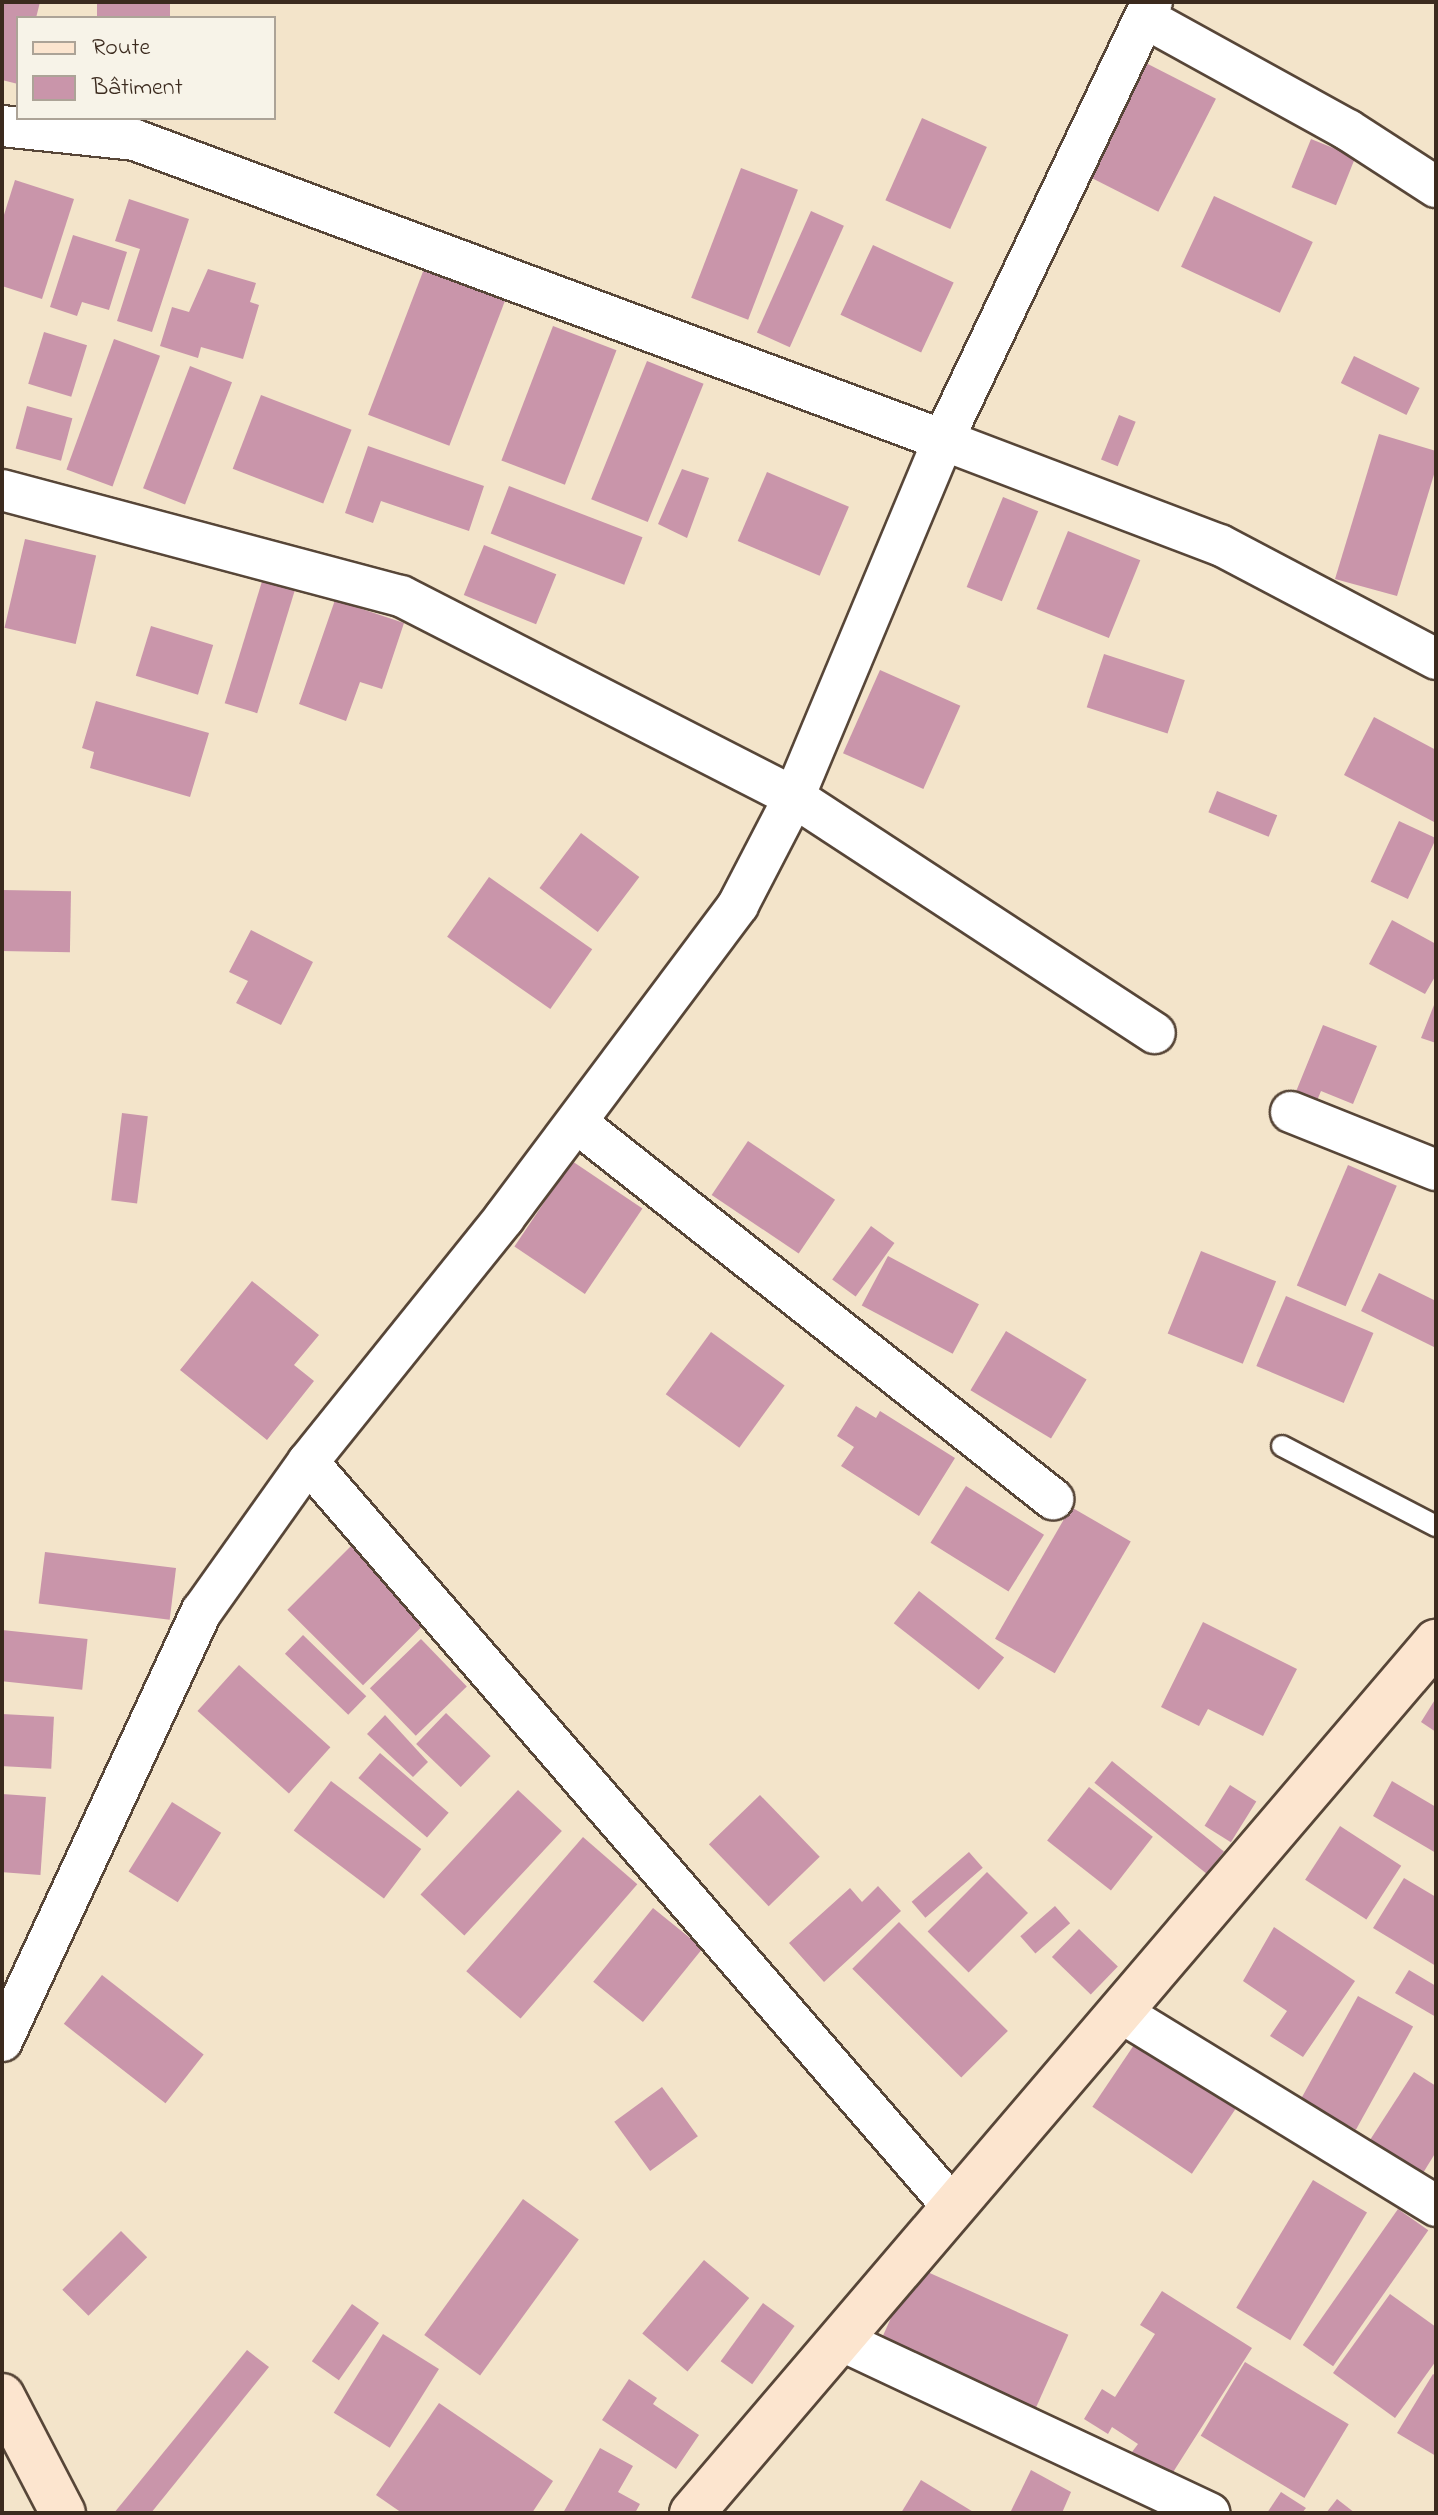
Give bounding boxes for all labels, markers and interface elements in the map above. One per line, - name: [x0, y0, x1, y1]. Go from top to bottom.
- legend: [16, 16, 276, 120]
- text: Route: [92, 31, 150, 66]
- text: Bâtiment: [92, 71, 183, 106]

